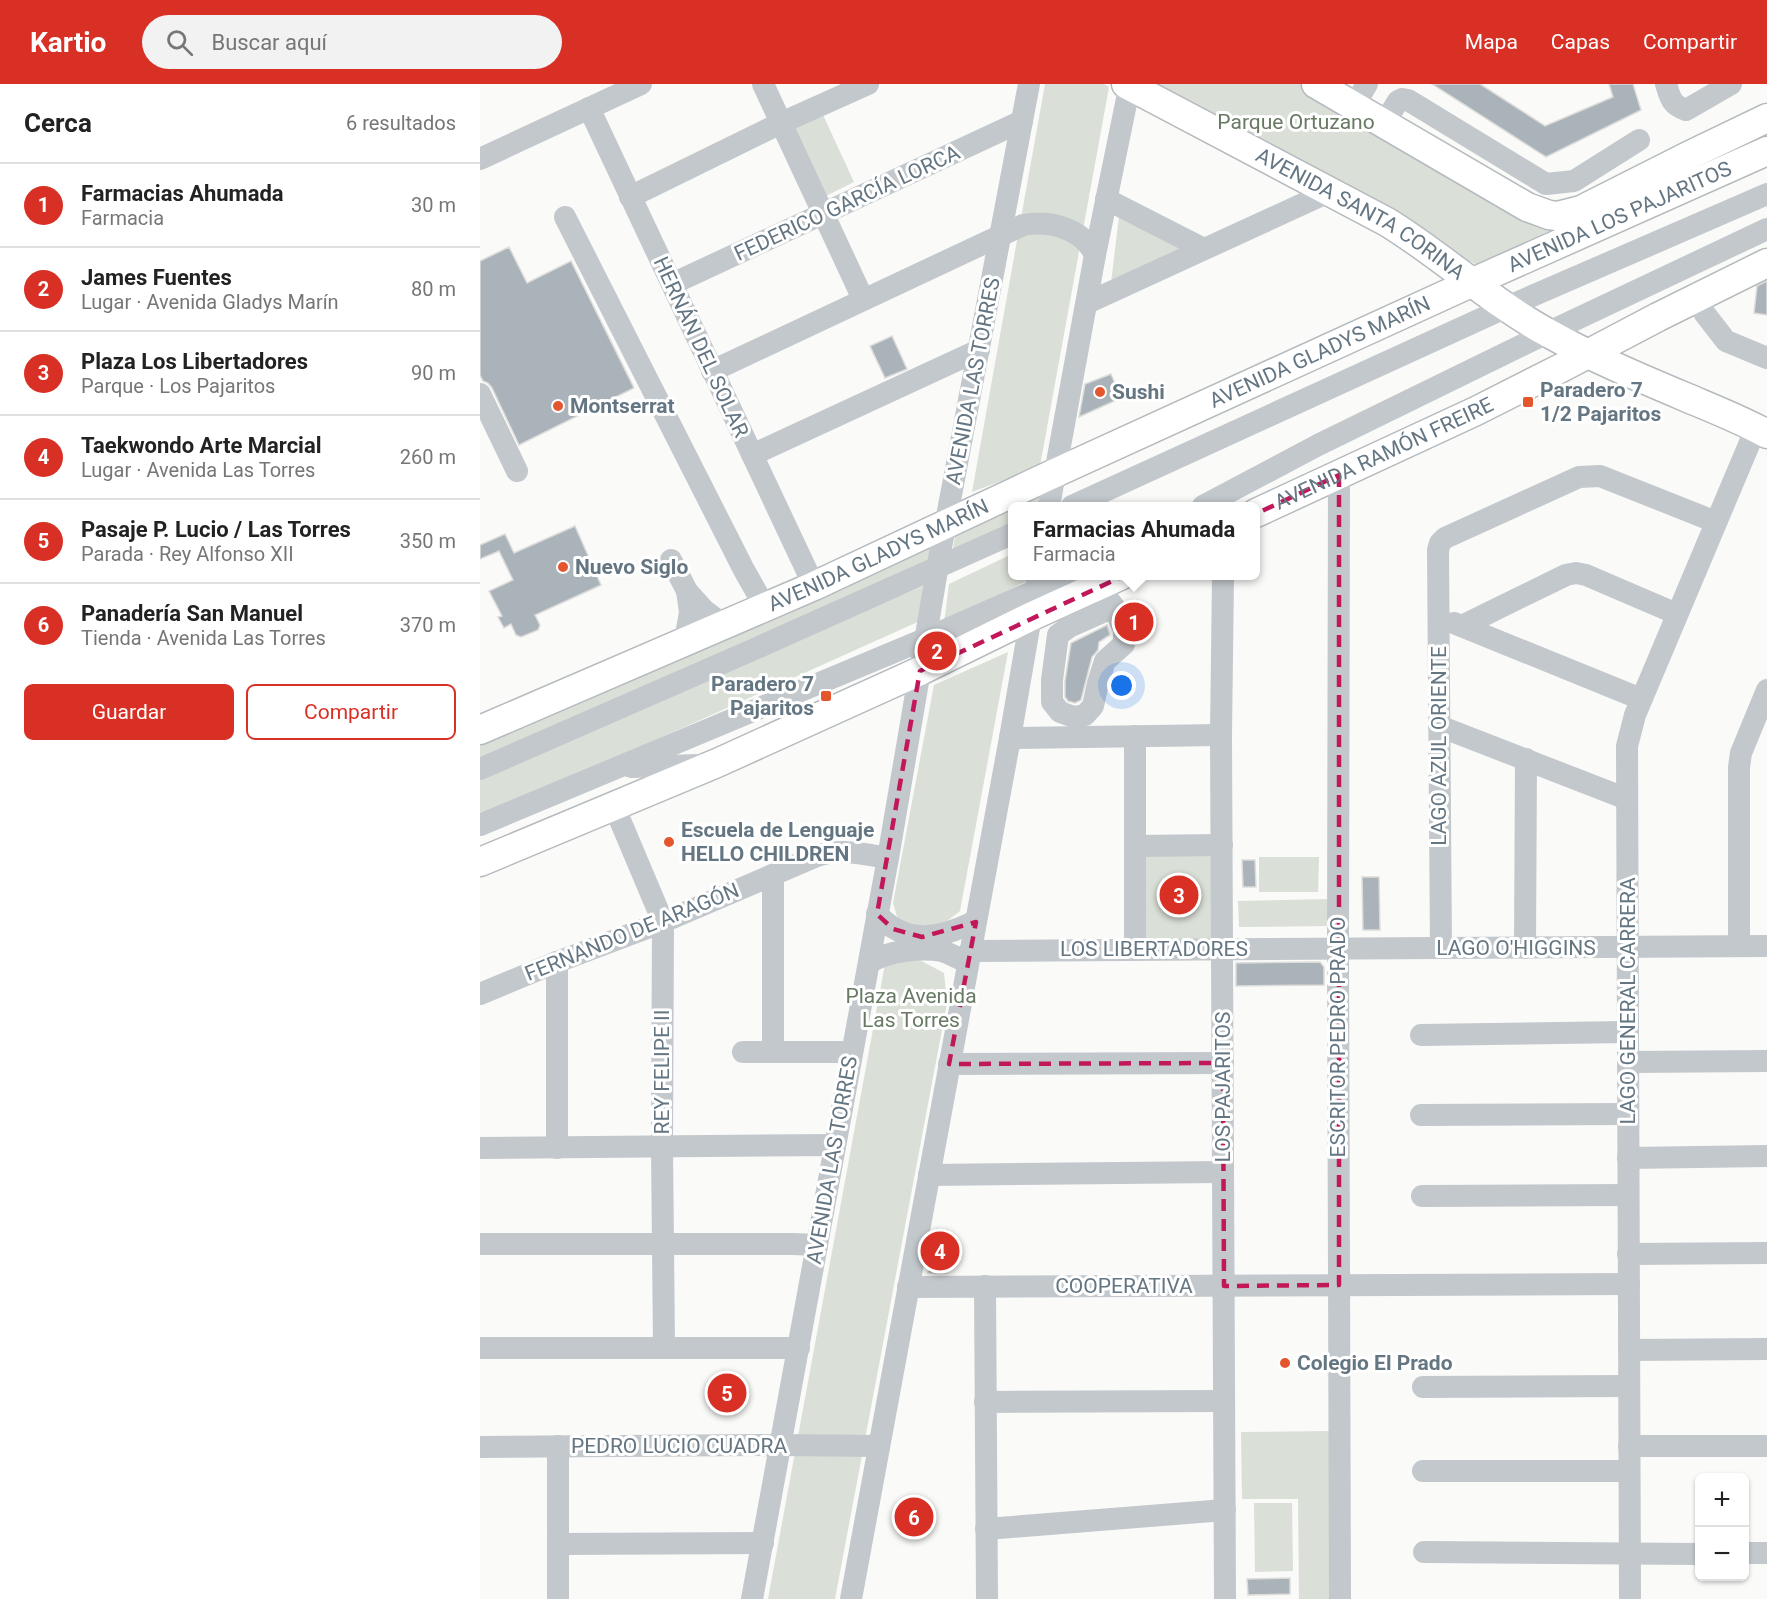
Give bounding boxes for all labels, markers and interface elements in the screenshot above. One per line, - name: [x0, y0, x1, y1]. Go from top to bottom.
- search box: [142, 15, 562, 69]
- text: Kartio: [30, 26, 106, 59]
- icon: search: [163, 26, 196, 59]
- text: Buscar aquí: [211, 30, 327, 55]
- text: Mapa: [1465, 30, 1518, 54]
- text: Capas: [1551, 30, 1610, 54]
- text: Compartir: [1643, 30, 1737, 54]
- text: Cerca: [24, 108, 92, 138]
- park label: Parque Ortuzano: [1217, 110, 1375, 134]
- text: 6 resultados: [346, 111, 456, 135]
- street label: FEDERICO GARCÍA LORCA: [730, 140, 964, 266]
- street label: AVENIDA SANTA CORINA: [1252, 143, 1470, 285]
- street label: AVENIDA LOS PAJARITOS: [1504, 156, 1735, 277]
- text: Farmacias Ahumada: [81, 181, 284, 206]
- text: 1: [38, 193, 49, 217]
- text: 30 m: [411, 193, 456, 217]
- text: Farmacia: [81, 206, 164, 230]
- street label: HERNÁN DEL SOLAR: [649, 253, 753, 441]
- text: James Fuentes: [81, 265, 232, 290]
- street label: AVENIDA LAS TORRES: [941, 275, 1005, 487]
- text: 2: [38, 277, 49, 301]
- text: 80 m: [411, 277, 456, 301]
- text: Lugar · Avenida Gladys Marín: [81, 290, 339, 314]
- street label: AVENIDA GLADYS MARÍN: [1206, 291, 1434, 413]
- text: Plaza Los Libertadores: [81, 349, 308, 374]
- text: 3: [38, 361, 49, 385]
- text: 90 m: [411, 361, 456, 385]
- text: Parque · Los Pajaritos: [81, 374, 275, 398]
- place label: Paradero 7 1/2 Pajaritos: [1540, 378, 1661, 426]
- place label: Sushi: [1112, 380, 1165, 404]
- marker: Sushi: [1093, 385, 1107, 399]
- street label: AVENIDA RAMÓN FREIRE: [1271, 392, 1497, 515]
- place label: Montserrat: [570, 394, 675, 418]
- marker: Paradero 7 1/2 Pajaritos: [1521, 395, 1535, 409]
- marker: Montserrat: [551, 399, 565, 413]
- text: Taekwondo Arte Marcial: [81, 433, 322, 458]
- text: 4: [38, 445, 49, 469]
- text: 260 m: [400, 445, 456, 469]
- text: Lugar · Avenida Las Torres: [81, 458, 315, 482]
- street label: AVENIDA GLADYS MARÍN: [764, 494, 992, 616]
- popup: [1008, 502, 1260, 580]
- text: Pasaje P. Lucio / Las Torres: [81, 517, 351, 542]
- text: Farmacias Ahumada: [1033, 517, 1235, 542]
- text: 5: [38, 529, 49, 553]
- text: 350 m: [400, 529, 456, 553]
- text: Parada · Rey Alfonso XII: [81, 542, 294, 566]
- text: Farmacia: [1033, 542, 1116, 566]
- place label: Nuevo Siglo: [575, 555, 688, 579]
- marker: Nuevo Siglo: [556, 560, 570, 574]
- pin: 1: [1114, 600, 1154, 644]
- text: Panadería San Manuel: [81, 601, 303, 626]
- text: 6: [38, 613, 49, 637]
- text: 370 m: [400, 613, 456, 637]
- text: Tienda · Avenida Las Torres: [81, 626, 326, 650]
- pin: 2: [918, 628, 956, 674]
- street label: LAGO AZUL ORIENTE: [1427, 646, 1451, 846]
- your location: [1107, 671, 1136, 700]
- place label: Paradero 7 Pajaritos: [711, 672, 814, 720]
- button: Guardar: [24, 684, 234, 740]
- button: Compartir: [246, 684, 456, 740]
- marker: Paradero 7 Pajaritos: [819, 689, 833, 703]
- place label: Escuela de Lenguaje HELLO CHILDREN: [681, 818, 874, 866]
- marker: Escuela de Lenguaje HELLO CHILDREN: [662, 835, 676, 849]
- pin: 3: [1160, 872, 1198, 918]
- street label: LAGO GENERAL CARRERA: [1616, 877, 1640, 1125]
- street label: FERNANDO DE ARAGÓN: [522, 878, 742, 986]
- street label: ESCRITOR PEDRO PRADO: [1326, 917, 1350, 1157]
- street label: LAGO O'HIGGINS: [1436, 936, 1596, 960]
- street label: LOS LIBERTADORES: [1060, 937, 1248, 961]
- park label: Plaza Avenida Las Torres: [845, 984, 977, 1032]
- street label: REY FELIPE II: [650, 1009, 674, 1135]
- street label: LOS PAJARITOS: [1211, 1012, 1235, 1162]
- street label: AVENIDA LAS TORRES: [802, 1054, 862, 1266]
- pin: 4: [920, 1228, 960, 1274]
- street label: COOPERATIVA: [1055, 1274, 1193, 1298]
- place label: Colegio El Prado: [1297, 1351, 1453, 1375]
- marker: Colegio El Prado: [1278, 1356, 1292, 1370]
- pin: 5: [708, 1370, 746, 1416]
- street label: PEDRO LUCIO CUADRA: [571, 1434, 787, 1458]
- map controls: [1695, 1473, 1749, 1581]
- button: +: [1695, 1473, 1749, 1527]
- pin: 6: [894, 1494, 934, 1540]
- button: −: [1695, 1527, 1749, 1581]

